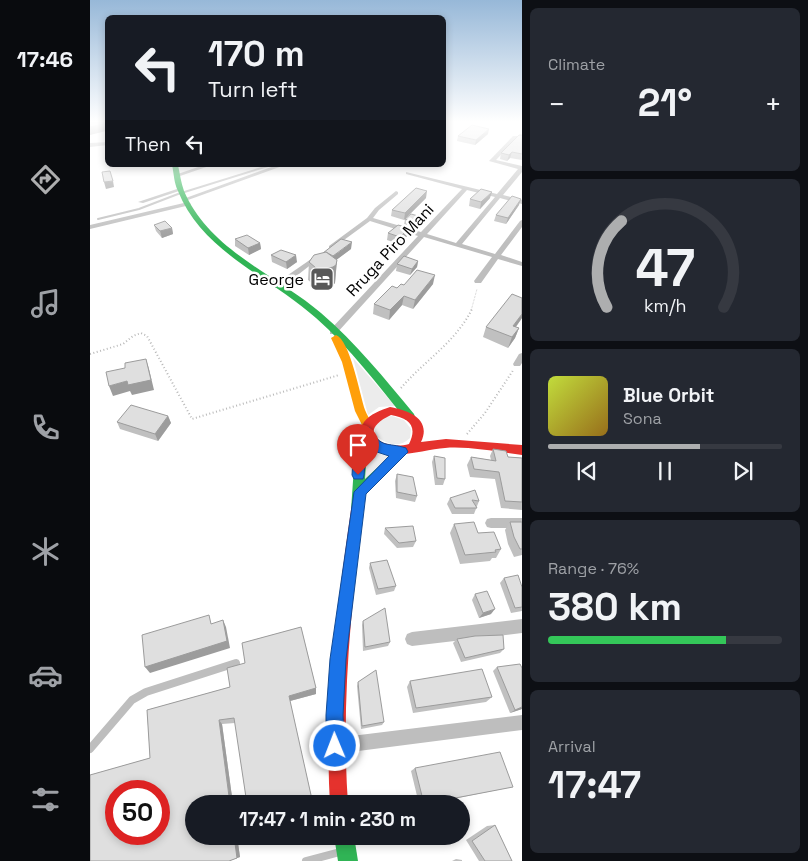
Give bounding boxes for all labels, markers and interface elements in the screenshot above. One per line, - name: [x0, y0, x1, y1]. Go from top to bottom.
- text: 170 m: [208, 32, 305, 76]
- icon: left: [125, 35, 190, 100]
- text: 17:46: [17, 45, 73, 73]
- text: Climate: [548, 54, 605, 75]
- text: Turn left: [208, 75, 298, 103]
- text: 21°: [638, 79, 692, 127]
- text: −: [548, 86, 565, 122]
- text: +: [765, 86, 782, 122]
- icon: left: [181, 130, 209, 158]
- text: Then: [125, 132, 171, 157]
- icon: directions: [28, 162, 63, 197]
- street label: Rruga Piro Mani: [342, 199, 438, 301]
- text: 47: [635, 235, 695, 301]
- hotel icon: George: [309, 266, 335, 292]
- place label: George: [249, 269, 304, 290]
- icon: music: [28, 286, 63, 321]
- text: km/h: [644, 294, 686, 317]
- text: Blue Orbit: [623, 383, 714, 408]
- text: Sona: [623, 408, 662, 429]
- icon: phone: [28, 410, 63, 445]
- pin: [337, 424, 379, 475]
- icon: arrive: [344, 431, 372, 459]
- icon: previous: [573, 457, 601, 485]
- icon: pause: [651, 457, 679, 485]
- icon: next: [729, 457, 757, 485]
- icon: climate: [28, 534, 63, 569]
- text: Range · 76%: [548, 558, 639, 579]
- text: 380 km: [548, 583, 682, 631]
- icon: car: [28, 658, 63, 693]
- position arrow: [308, 719, 360, 771]
- text: Arrival: [548, 736, 596, 757]
- text: 17:47: [548, 761, 641, 809]
- speed limit sign: 50: [105, 780, 170, 845]
- icon: filters: [28, 782, 63, 817]
- text: 17:47 · 1 min · 230 m: [239, 807, 416, 832]

